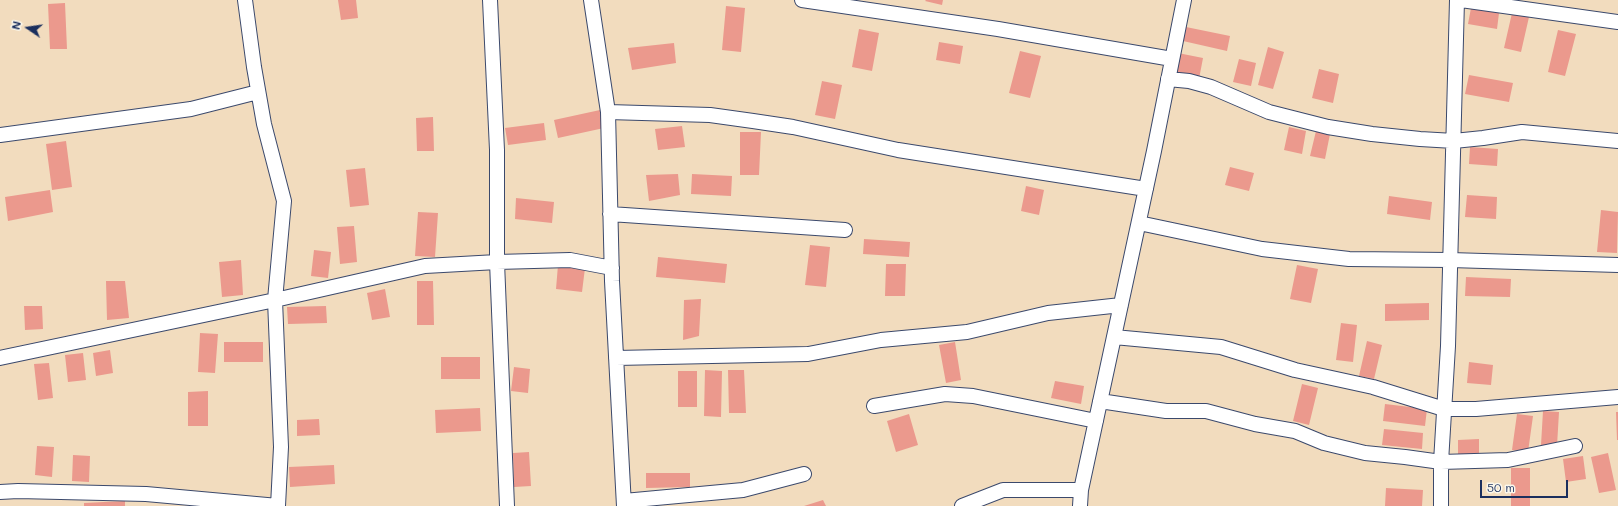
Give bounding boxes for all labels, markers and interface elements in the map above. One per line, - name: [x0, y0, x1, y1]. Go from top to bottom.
- north arrow: [8, 8, 48, 48]
- text: N: [8, 19, 24, 31]
- scale bar: [1482, 472, 1570, 498]
- text: 50 m: [1487, 479, 1515, 495]

